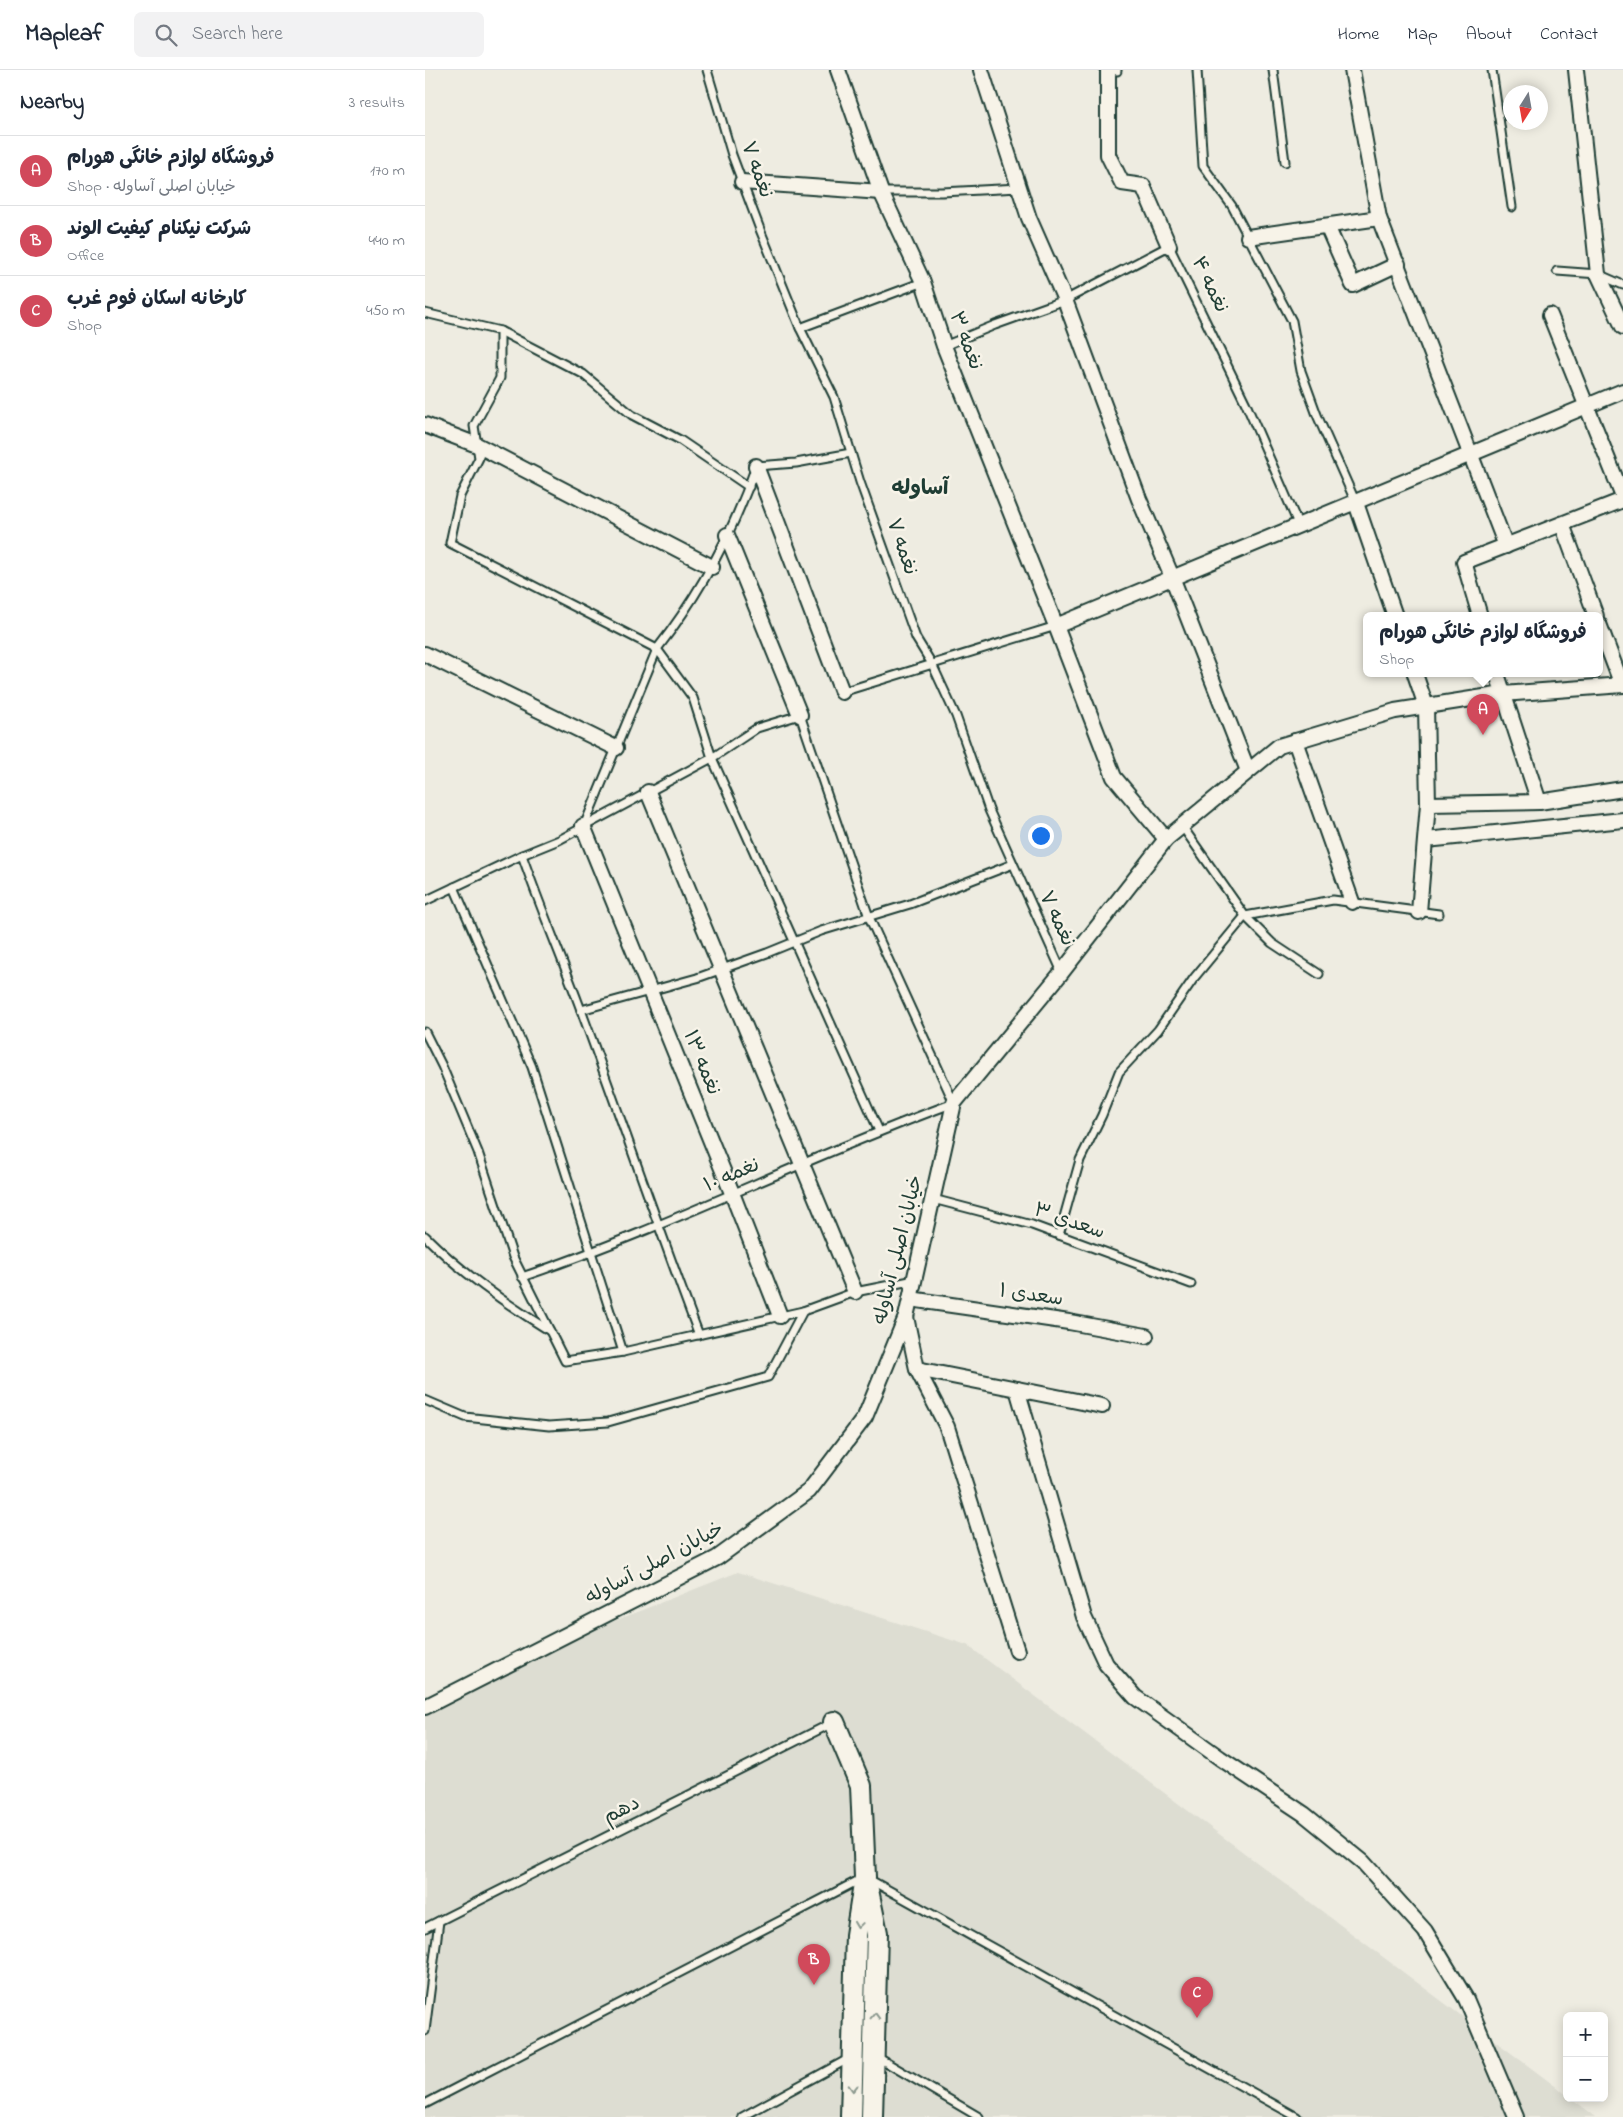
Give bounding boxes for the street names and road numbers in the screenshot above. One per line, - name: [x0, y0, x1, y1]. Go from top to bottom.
- street label: نغمه ۷: [732, 138, 780, 202]
- street label: نغمه ۴: [1183, 252, 1235, 318]
- street label: نغمه ۳: [941, 307, 989, 375]
- street label: نغمه ۷: [878, 515, 924, 579]
- street label: نغمه ۷: [1030, 886, 1082, 952]
- street label: نغمه ۱۳: [675, 1026, 727, 1100]
- street label: نغمه ۱۰: [700, 1151, 764, 1201]
- street label: خیابان اصلی آساوله: [866, 1172, 932, 1328]
- street label: سعدی ۳: [1030, 1196, 1108, 1248]
- street label: سعدی ۱: [997, 1277, 1065, 1315]
- street label: خیابان اصلی آساوله: [581, 1515, 729, 1613]
- street label: دهم: [599, 1790, 645, 1832]

